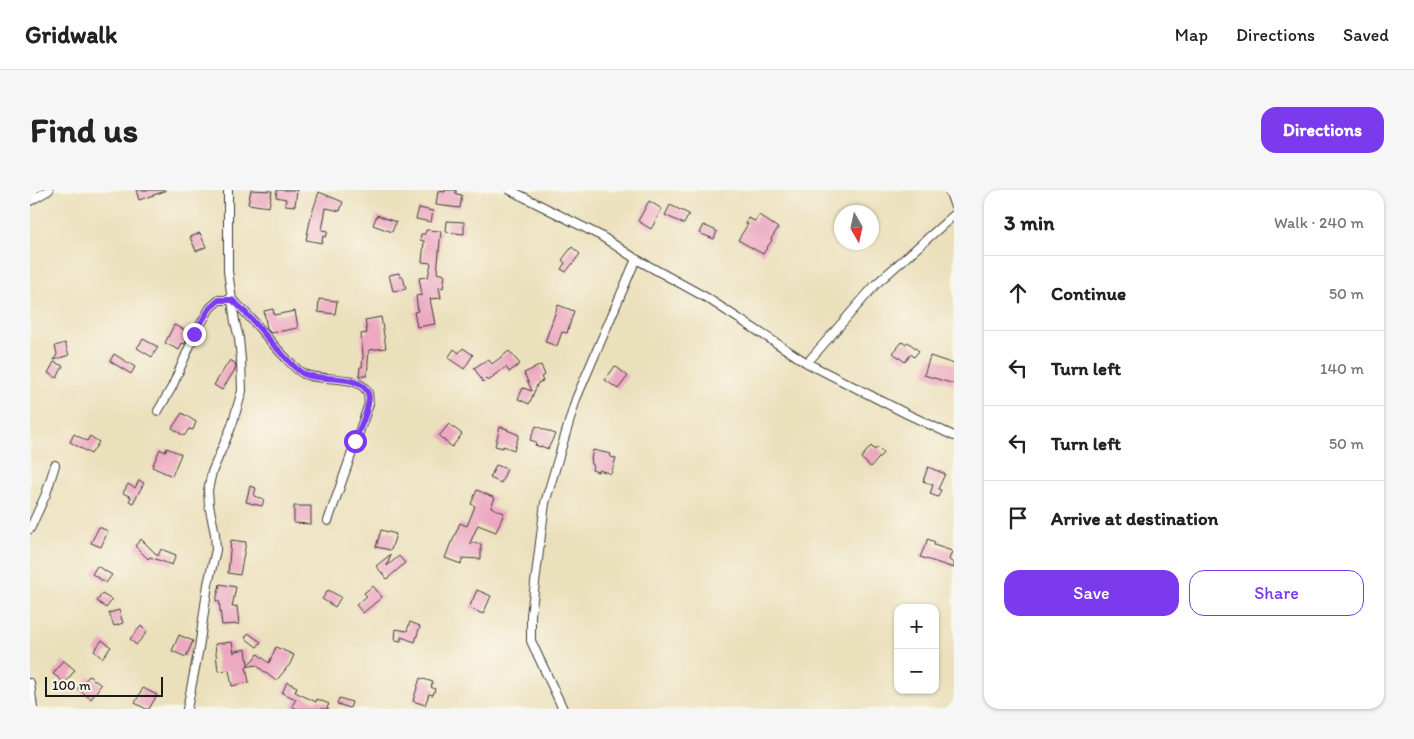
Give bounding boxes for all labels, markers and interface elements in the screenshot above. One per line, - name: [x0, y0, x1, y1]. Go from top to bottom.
- text: Gridwalk: [25, 20, 117, 49]
- text: Map: [1175, 24, 1208, 46]
- text: Directions: [1236, 24, 1315, 46]
- text: Saved: [1343, 24, 1389, 46]
- button: Directions: [1261, 107, 1384, 153]
- text: Find us: [30, 109, 138, 151]
- north arrow: [834, 205, 879, 250]
- text: 3 min: [1004, 210, 1054, 235]
- text: Walk · 240 m: [1274, 213, 1364, 232]
- icon: ahead: [1004, 279, 1032, 307]
- text: Continue: [1051, 282, 1126, 305]
- text: 50 m: [1329, 284, 1364, 303]
- route end: [183, 323, 206, 346]
- icon: left: [1004, 354, 1032, 382]
- text: Turn left: [1051, 357, 1121, 380]
- text: 140 m: [1320, 359, 1364, 378]
- icon: left: [1004, 429, 1032, 457]
- route start: [344, 430, 367, 453]
- text: Turn left: [1051, 432, 1121, 455]
- text: 50 m: [1329, 434, 1364, 453]
- icon: arrive: [1004, 504, 1032, 532]
- text: Arrive at destination: [1051, 507, 1218, 530]
- button: Save: [1004, 570, 1179, 616]
- button: Share: [1189, 570, 1364, 616]
- map controls: [894, 604, 939, 694]
- button: +: [894, 604, 939, 649]
- button: −: [894, 649, 939, 694]
- scale bar: [45, 674, 162, 697]
- text: 100 m: [52, 677, 91, 694]

